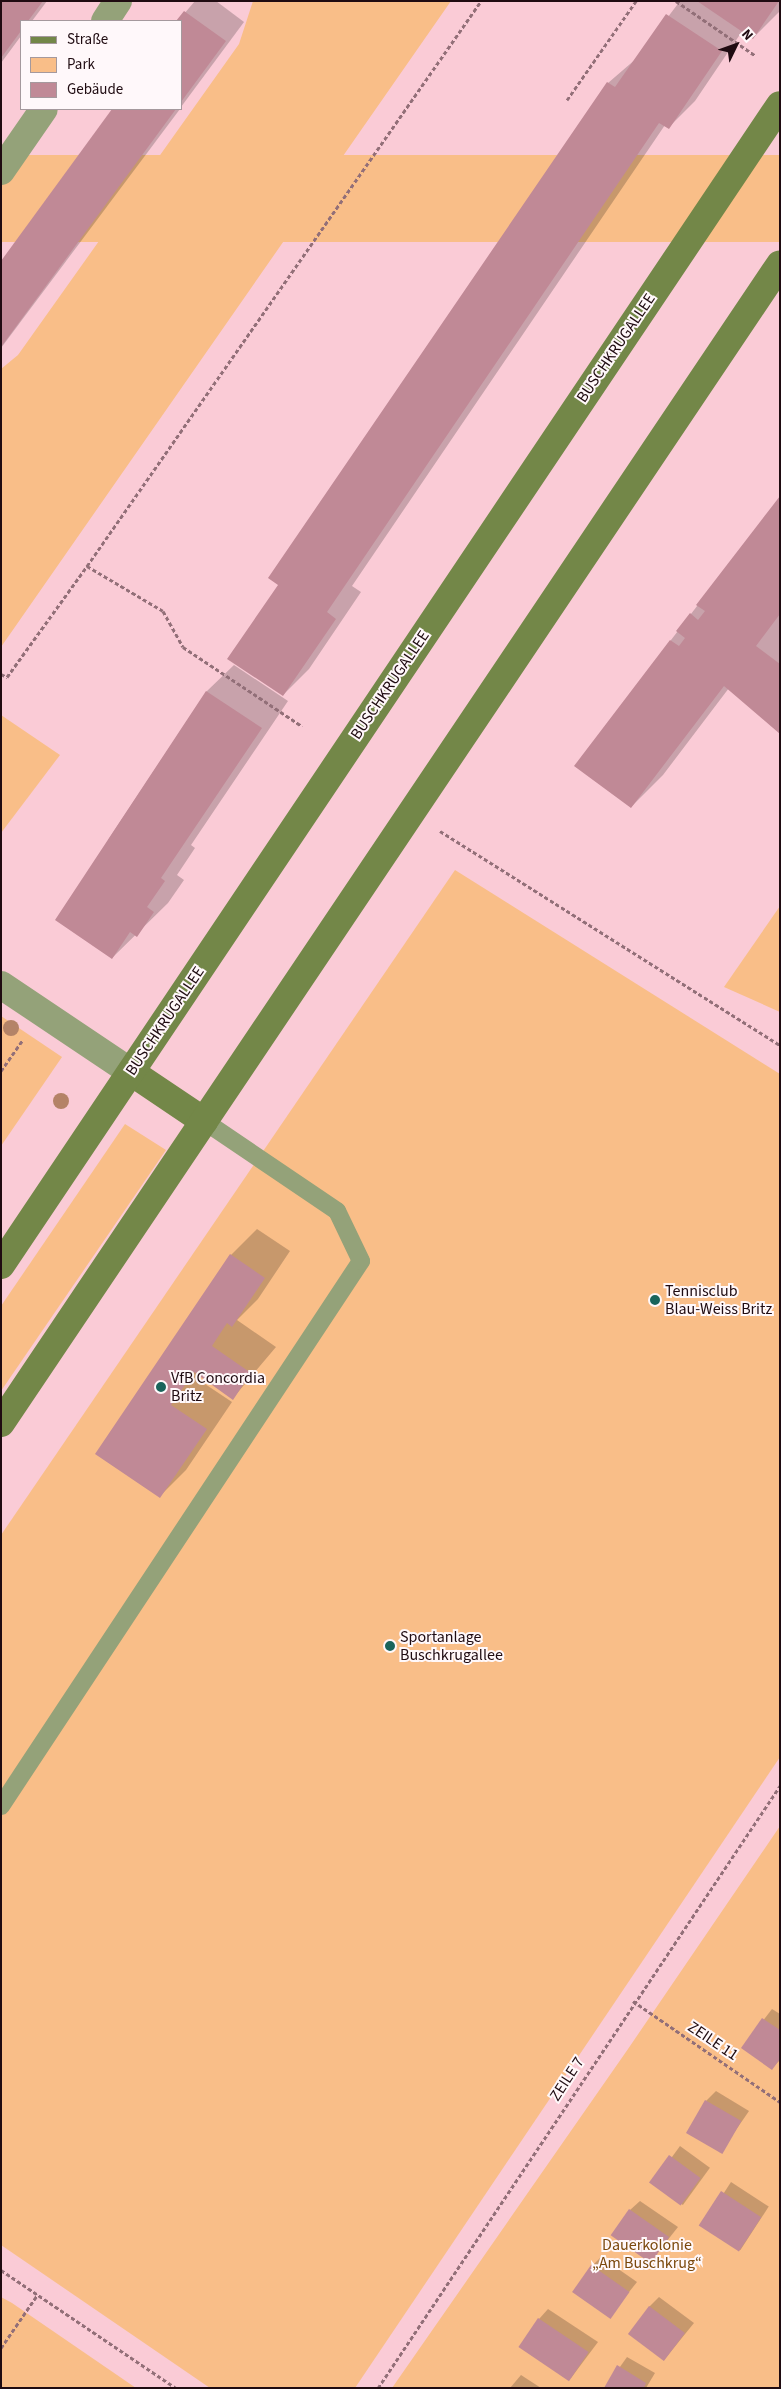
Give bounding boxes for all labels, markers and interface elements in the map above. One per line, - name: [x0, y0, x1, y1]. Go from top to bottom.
- legend: [20, 20, 182, 110]
- north arrow: [711, 20, 761, 70]
- text: N: [737, 25, 758, 45]
- text: Straße: [67, 29, 108, 50]
- text: Park: [67, 54, 95, 75]
- text: Gebäude: [67, 79, 123, 100]
- street label: BUSCHKRUGALLEE: [572, 290, 660, 406]
- street label: BUSCHKRUGALLEE: [346, 627, 434, 743]
- street label: BUSCHKRUGALLEE: [121, 963, 209, 1079]
- place label: Tennisclub Blau-Weiss Britz: [665, 1281, 772, 1319]
- marker: Tennisclub Blau-Weiss Britz: [649, 1294, 661, 1306]
- place label: VfB Concordia Britz: [171, 1368, 265, 1406]
- marker: VfB Concordia Britz: [155, 1381, 167, 1393]
- place label: Sportanlage Buschkrugallee: [400, 1627, 503, 1665]
- marker: Sportanlage Buschkrugallee: [384, 1640, 396, 1652]
- street label: ZEILE 11: [684, 2017, 742, 2065]
- street label: ZEILE 7: [546, 2053, 588, 2105]
- park label: Dauerkolonie „Am Buschkrug“: [592, 2235, 702, 2273]

